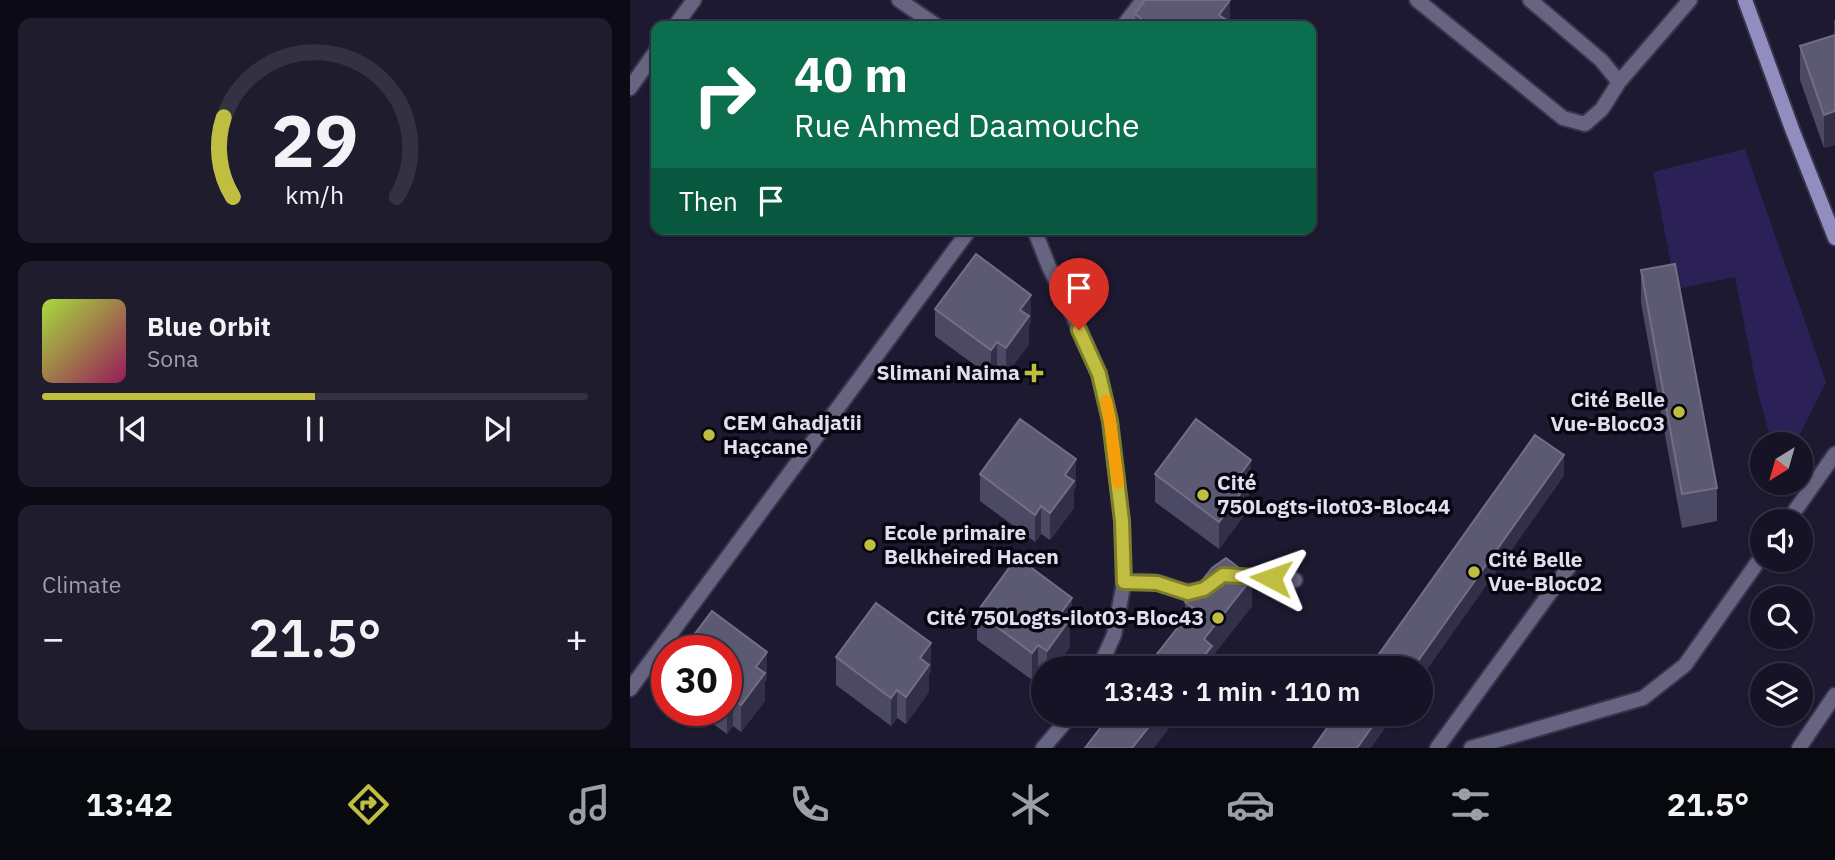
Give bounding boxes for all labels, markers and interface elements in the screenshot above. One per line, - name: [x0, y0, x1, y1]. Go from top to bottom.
- text: 40 m: [794, 42, 908, 105]
- icon: right: [679, 49, 770, 140]
- text: 29: [271, 92, 359, 187]
- text: Rue Ahmed Daamouche: [794, 104, 1140, 146]
- text: km/h: [286, 177, 344, 210]
- icon: arrive: [752, 182, 790, 220]
- text: Then: [679, 184, 738, 218]
- pin: [1049, 258, 1109, 330]
- icon: arrive: [1060, 269, 1098, 307]
- text: Blue Orbit: [147, 309, 271, 343]
- text: Sona: [147, 343, 199, 373]
- place label: Slimani Naima: [876, 358, 1020, 386]
- marker: Slimani Naima: [1026, 365, 1042, 381]
- place label: Cité Belle Vue-Bloc03: [1551, 385, 1665, 437]
- marker: Cité Belle Vue-Bloc03: [1671, 404, 1687, 420]
- place label: CEM Ghadjatii Haçcane: [723, 408, 862, 460]
- icon: previous: [114, 410, 152, 448]
- icon: pause: [296, 410, 334, 448]
- icon: next: [478, 410, 516, 448]
- marker: CEM Ghadjatii Haçcane: [701, 427, 717, 443]
- north arrow: [1750, 432, 1813, 495]
- map controls: [1750, 432, 1813, 726]
- place label: Cité 750Logts-ilot03-Bloc44: [1217, 468, 1450, 520]
- marker: Cité 750Logts-ilot03-Bloc44: [1195, 487, 1211, 503]
- button: sound: [1750, 509, 1813, 572]
- place label: Ecole primaire Belkheired Hacen: [884, 518, 1059, 570]
- marker: Ecole primaire Belkheired Hacen: [862, 537, 878, 553]
- position arrow: [1234, 541, 1308, 615]
- place label: Cité Belle Vue-Bloc02: [1488, 545, 1602, 597]
- marker: Cité Belle Vue-Bloc02: [1466, 564, 1482, 580]
- text: Climate: [42, 569, 121, 599]
- button: search: [1750, 586, 1813, 649]
- place label: Cité 750Logts-ilot03-Bloc43: [926, 603, 1204, 631]
- text: 21.5°: [248, 604, 382, 671]
- marker: Cité 750Logts-ilot03-Bloc43: [1210, 610, 1226, 626]
- text: −: [42, 613, 65, 662]
- text: +: [565, 613, 588, 662]
- speed limit sign: 30: [651, 635, 742, 726]
- button: layers: [1750, 663, 1813, 726]
- text: 13:43 · 1 min · 110 m: [1104, 674, 1360, 708]
- icon: directions: [344, 780, 393, 829]
- icon: music: [565, 780, 614, 829]
- icon: phone: [785, 780, 834, 829]
- icon: climate: [1006, 780, 1055, 829]
- icon: car: [1226, 780, 1275, 829]
- icon: filters: [1446, 780, 1495, 829]
- text: 13:42: [86, 783, 173, 825]
- text: 21.5°: [1667, 783, 1749, 825]

